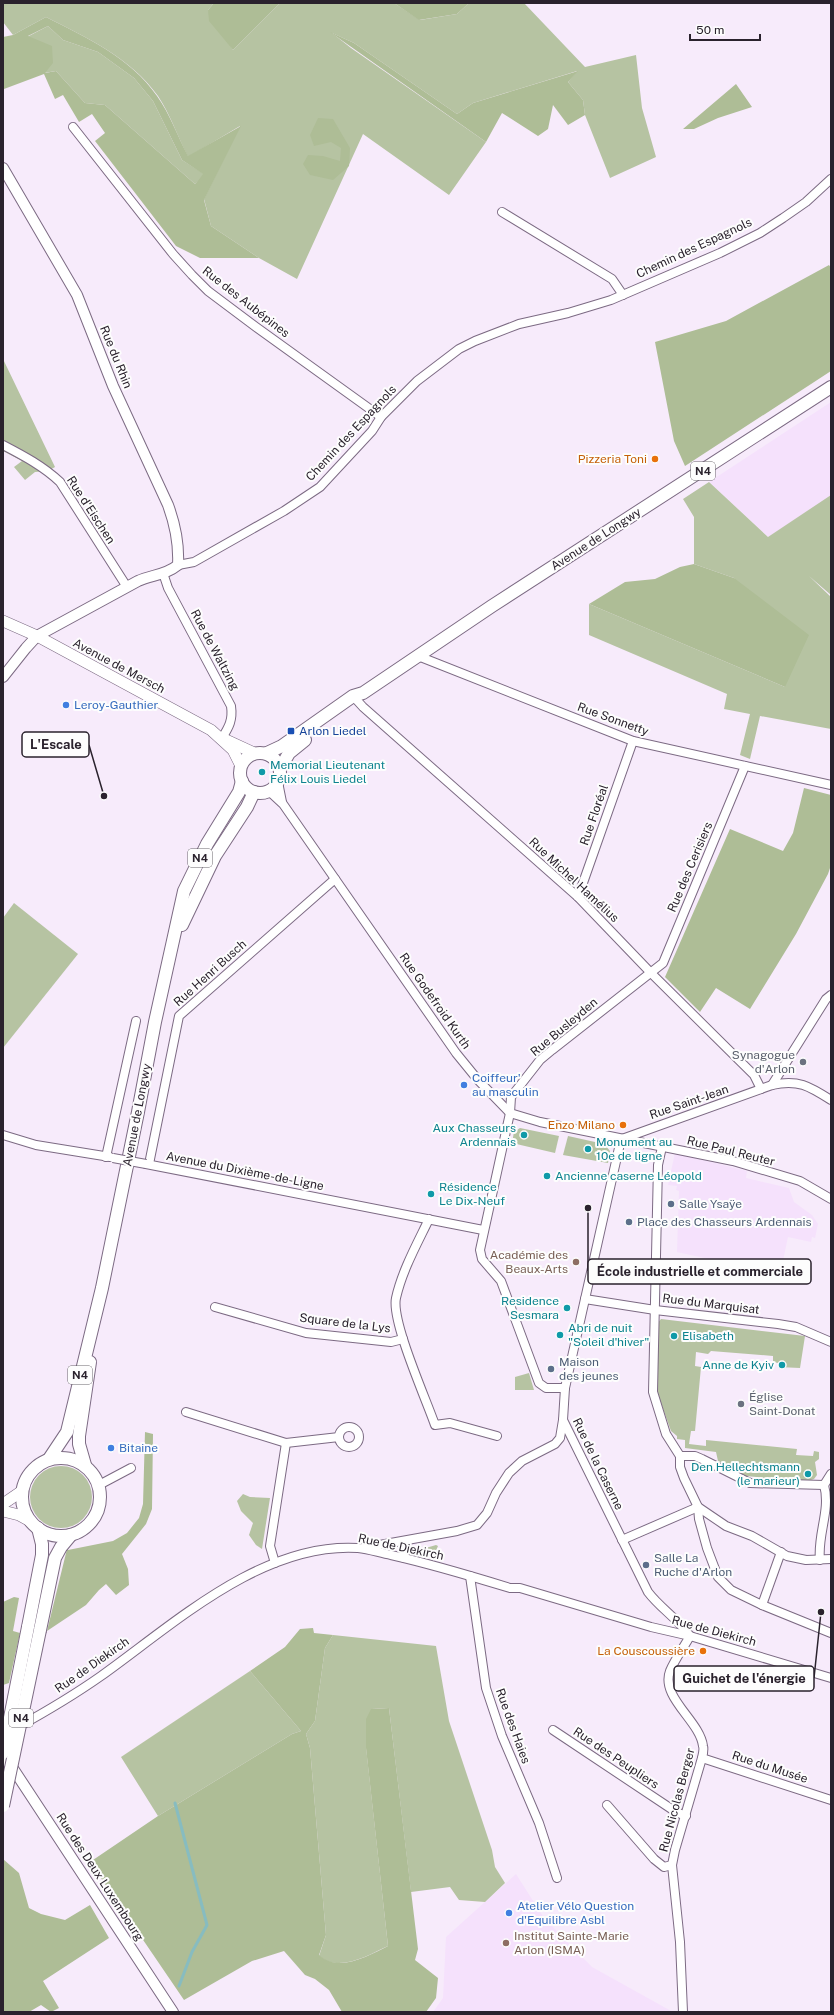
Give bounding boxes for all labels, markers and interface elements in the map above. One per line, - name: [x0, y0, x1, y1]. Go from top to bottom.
- scale bar: [690, 16, 760, 42]
- text: 50 m: [696, 23, 724, 37]
- street label: Chemin des Espagnols: [634, 215, 754, 281]
- street label: Rue des Aubépines: [200, 264, 292, 340]
- street label: Rue du Rhin: [97, 324, 135, 390]
- street label: Chemin des Espagnols: [303, 382, 399, 484]
- place label: Pizzeria Toni: [578, 452, 647, 466]
- marker: Pizzeria Toni: [650, 454, 660, 464]
- road number: N4: [691, 462, 715, 480]
- street label: Rue d'Eischen: [64, 474, 118, 547]
- street label: Avenue de Longwy: [548, 504, 644, 573]
- street label: Rue de Waltzing: [188, 607, 242, 693]
- street label: Avenue de Mersch: [71, 636, 167, 696]
- place label: Leroy-Gauthier: [74, 698, 158, 712]
- marker: Leroy-Gauthier: [61, 700, 71, 710]
- street label: Rue Sonnetty: [575, 700, 651, 739]
- place label: Arlon Liedel: [299, 724, 367, 738]
- marker: Arlon Liedel: [286, 726, 296, 736]
- callout: L'Escale: [22, 732, 89, 757]
- text: L'Escale: [30, 737, 82, 752]
- place label: Memorial Lieutenant Félix Louis Liedel: [270, 758, 386, 786]
- marker: Memorial Lieutenant Félix Louis Liedel: [257, 767, 267, 777]
- street label: Rue Floréal: [577, 782, 611, 847]
- street label: Rue des Cerisiers: [665, 820, 715, 914]
- street label: Rue Michel Hamélius: [526, 835, 622, 925]
- road number: N4: [188, 849, 212, 867]
- street label: Rue Henri Busch: [171, 937, 249, 1009]
- street label: Rue Godefroid Kurth: [397, 950, 473, 1052]
- street label: Rue Busleyden: [528, 995, 600, 1059]
- place label: Synagogue d'Arlon: [732, 1048, 795, 1076]
- marker: Synagogue d'Arlon: [798, 1057, 808, 1067]
- street label: Avenue de Longwy: [120, 1062, 154, 1168]
- place label: Coiffeur' au masculin: [472, 1071, 539, 1099]
- marker: Coiffeur' au masculin: [459, 1080, 469, 1090]
- street label: Rue Saint-Jean: [648, 1082, 730, 1122]
- place label: Enzo Milano: [548, 1118, 615, 1132]
- marker: Enzo Milano: [618, 1120, 628, 1130]
- place label: Aux Chasseurs Ardennais: [433, 1121, 516, 1149]
- marker: Aux Chasseurs Ardennais: [519, 1130, 529, 1140]
- street label: Rue Paul Reuter: [686, 1133, 777, 1169]
- place label: Monument au 10e de ligne: [596, 1135, 672, 1163]
- marker: Monument au 10e de ligne: [583, 1144, 593, 1154]
- street label: Avenue du Dixième-de-Ligne: [165, 1149, 325, 1193]
- place label: Ancienne caserne Léopold: [555, 1169, 702, 1183]
- marker: Ancienne caserne Léopold: [542, 1171, 552, 1181]
- place label: Résidence Le Dix-Neuf: [439, 1180, 505, 1208]
- marker: Résidence Le Dix-Neuf: [426, 1189, 436, 1199]
- place label: Salle Ysaÿe: [679, 1197, 742, 1211]
- marker: Salle Ysaÿe: [666, 1199, 676, 1209]
- place label: Place des Chasseurs Ardennais: [637, 1215, 812, 1229]
- marker: Place des Chasseurs Ardennais: [624, 1217, 634, 1227]
- place label: Académie des Beaux-Arts: [490, 1248, 568, 1276]
- marker: Académie des Beaux-Arts: [571, 1257, 581, 1267]
- callout: École industrielle et commerciale: [588, 1259, 811, 1284]
- text: École industrielle et commerciale: [597, 1263, 803, 1279]
- street label: Rue du Marquisat: [662, 1291, 761, 1317]
- place label: Residence Sesmara: [501, 1294, 559, 1322]
- marker: Residence Sesmara: [562, 1303, 572, 1313]
- street label: Square de la Lys: [299, 1310, 391, 1336]
- place label: Abri de nuit "Soleil d'hiver": [568, 1321, 649, 1349]
- place label: Elisabeth: [682, 1329, 734, 1343]
- marker: Abri de nuit "Soleil d'hiver": [555, 1330, 565, 1340]
- marker: Elisabeth: [669, 1331, 679, 1341]
- place label: Maison des jeunes: [559, 1355, 619, 1383]
- place label: Anne de Kyiv: [702, 1358, 774, 1372]
- marker: Anne de Kyiv: [777, 1360, 787, 1370]
- marker: Maison des jeunes: [546, 1364, 556, 1374]
- road number: N4: [68, 1366, 92, 1384]
- place label: Église Saint-Donat: [749, 1390, 816, 1418]
- marker: Église Saint-Donat: [736, 1399, 746, 1409]
- street label: Rue de la Caserne: [570, 1416, 626, 1512]
- place label: Bitaine: [119, 1441, 158, 1455]
- marker: Bitaine: [106, 1443, 116, 1453]
- place label: Den Hellechtsmann (le marieur): [691, 1460, 800, 1488]
- marker: Den Hellechtsmann (le marieur): [803, 1469, 813, 1479]
- street label: Rue de Diekirch: [357, 1531, 445, 1563]
- place label: Salle La Ruche d'Arlon: [654, 1551, 732, 1579]
- marker: Salle La Ruche d'Arlon: [641, 1560, 651, 1570]
- street label: Rue de Diekirch: [670, 1613, 758, 1649]
- street label: Rue de Diekirch: [52, 1634, 132, 1696]
- place label: La Couscoussière: [597, 1644, 695, 1658]
- marker: La Couscoussière: [698, 1646, 708, 1656]
- callout: Guichet de l'énergie: [674, 1666, 814, 1691]
- text: Guichet de l'énergie: [682, 1671, 806, 1686]
- street label: Rue des Haies: [493, 1687, 533, 1765]
- road number: N4: [9, 1709, 33, 1727]
- street label: Rue des Peupliers: [571, 1724, 661, 1792]
- street label: Rue Nicolas Berger: [656, 1746, 698, 1854]
- street label: Rue du Musée: [730, 1748, 810, 1786]
- street label: Rue des Deux Luxembourg: [53, 1810, 147, 1944]
- place label: Atelier Vélo Question d'Equilibre Asbl: [517, 1899, 634, 1927]
- marker: Atelier Vélo Question d'Equilibre Asbl: [504, 1908, 514, 1918]
- place label: Institut Sainte-Marie Arlon (ISMA): [514, 1929, 629, 1957]
- marker: Institut Sainte-Marie Arlon (ISMA): [501, 1938, 511, 1948]

